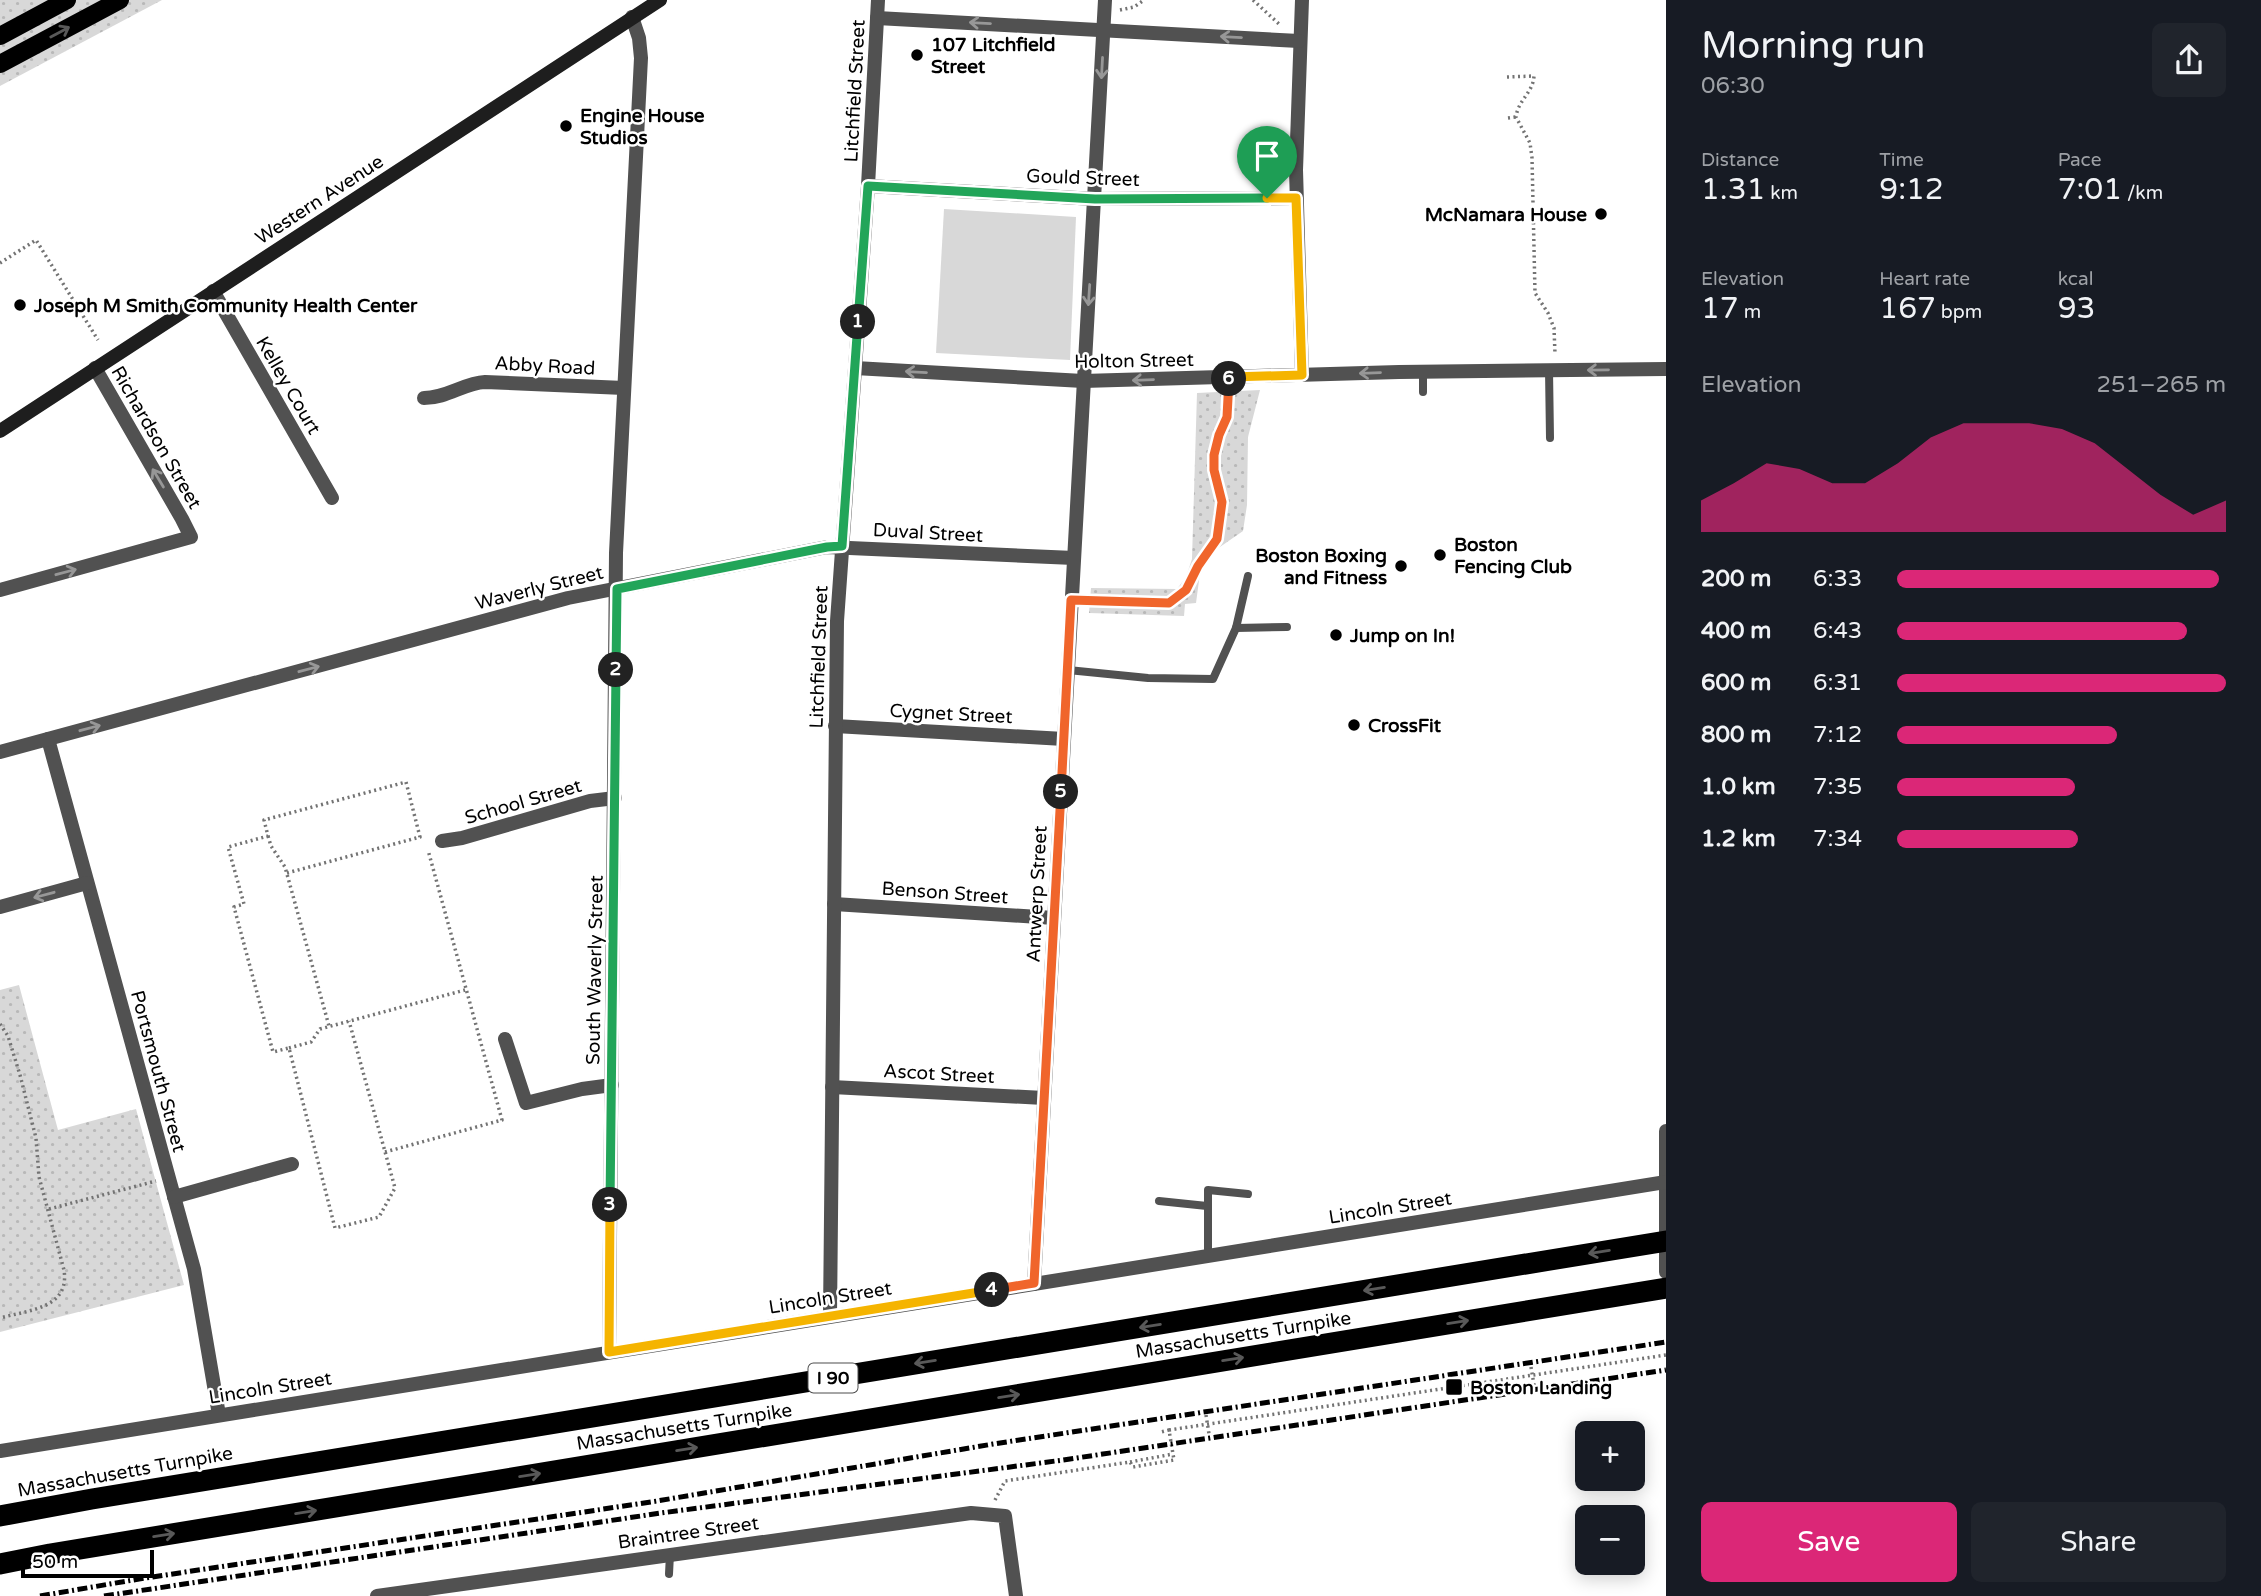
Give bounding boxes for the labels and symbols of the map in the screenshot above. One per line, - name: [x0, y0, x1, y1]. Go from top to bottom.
- one-way arrow: [968, 17, 991, 30]
- street label: Litchfield Street: [840, 19, 870, 163]
- one-way arrow: [49, 25, 70, 38]
- one-way arrow: [1220, 30, 1243, 43]
- place label: 107 Litchfield Street: [931, 34, 1056, 78]
- marker: 107 Litchfield Street: [909, 47, 925, 63]
- one-way arrow: [1095, 56, 1108, 79]
- place label: Engine House Studios: [580, 105, 705, 149]
- marker: Engine House Studios: [558, 118, 574, 134]
- pin: [1237, 126, 1297, 198]
- street label: Western Avenue: [252, 150, 388, 249]
- street label: Gould Street: [1026, 165, 1140, 191]
- place label: McNamara House: [1425, 204, 1587, 226]
- marker: McNamara House: [1593, 206, 1609, 222]
- one-way arrow: [1082, 284, 1095, 307]
- place label: Joseph M Smith Community Health Center: [33, 295, 418, 318]
- marker: Joseph M Smith Community Health Center: [12, 297, 28, 313]
- pin: 1: [840, 304, 876, 340]
- street label: Kelley Court: [251, 333, 325, 438]
- street label: Holton Street: [1074, 349, 1194, 373]
- street label: Abby Road: [494, 352, 596, 380]
- street label: Richardson Street: [106, 362, 206, 513]
- pin: 6: [1212, 362, 1246, 396]
- one-way arrow: [1587, 363, 1610, 377]
- one-way arrow: [904, 365, 927, 378]
- one-way arrow: [1359, 366, 1382, 379]
- one-way arrow: [1132, 373, 1155, 386]
- one-way arrow: [151, 468, 165, 488]
- street label: Duval Street: [872, 519, 984, 547]
- place label: Boston Fencing Club: [1454, 534, 1572, 579]
- place label: Boston Boxing and Fitness: [1255, 545, 1387, 589]
- marker: Boston Fencing Club: [1432, 547, 1448, 563]
- marker: Boston Boxing and Fitness: [1393, 558, 1409, 574]
- street label: Waverly Street: [473, 561, 606, 615]
- one-way arrow: [54, 565, 77, 578]
- street label: Litchfield Street: [806, 585, 832, 729]
- place label: Jump on In!: [1349, 625, 1455, 648]
- marker: Jump on In!: [1328, 627, 1344, 643]
- pin: 2: [598, 652, 634, 688]
- one-way arrow: [298, 661, 320, 674]
- street label: Cygnet Street: [889, 700, 1013, 728]
- place label: CrossFit: [1368, 715, 1442, 737]
- marker: CrossFit: [1346, 717, 1362, 733]
- one-way arrow: [78, 721, 100, 734]
- pin: 5: [1044, 774, 1078, 810]
- street label: School Street: [462, 775, 584, 829]
- street label: Antwerp Street: [1022, 825, 1052, 963]
- street label: South Waverly Street: [582, 875, 608, 1065]
- street label: Benson Street: [881, 878, 1009, 908]
- one-way arrow: [33, 889, 56, 902]
- street label: Portsmouth Street: [126, 988, 190, 1154]
- street label: Ascot Street: [883, 1060, 995, 1088]
- street label: Lincoln Street: [1327, 1187, 1453, 1229]
- pin: 3: [592, 1188, 628, 1222]
- one-way arrow: [1588, 1246, 1611, 1259]
- pin: 4: [974, 1272, 1010, 1308]
- street label: Lincoln Street: [767, 1277, 893, 1319]
- one-way arrow: [1363, 1283, 1386, 1296]
- street label: Massachusetts Turnpike: [1134, 1307, 1353, 1363]
- one-way arrow: [1446, 1315, 1468, 1328]
- one-way arrow: [1139, 1320, 1162, 1333]
- one-way arrow: [1221, 1352, 1244, 1365]
- one-way arrow: [914, 1356, 937, 1369]
- road number: I 90: [808, 1364, 858, 1392]
- street label: Lincoln Street: [207, 1367, 333, 1409]
- marker: Boston Landing: [1444, 1377, 1464, 1397]
- place label: Boston Landing: [1470, 1377, 1612, 1400]
- one-way arrow: [997, 1389, 1019, 1402]
- street label: Massachusetts Turnpike: [575, 1399, 794, 1455]
- street label: Massachusetts Turnpike: [16, 1442, 234, 1502]
- one-way arrow: [675, 1442, 698, 1455]
- one-way arrow: [518, 1468, 541, 1481]
- one-way arrow: [294, 1505, 317, 1518]
- street label: Braintree Street: [616, 1512, 760, 1554]
- one-way arrow: [152, 1528, 175, 1541]
- scale bar: [21, 1547, 154, 1579]

